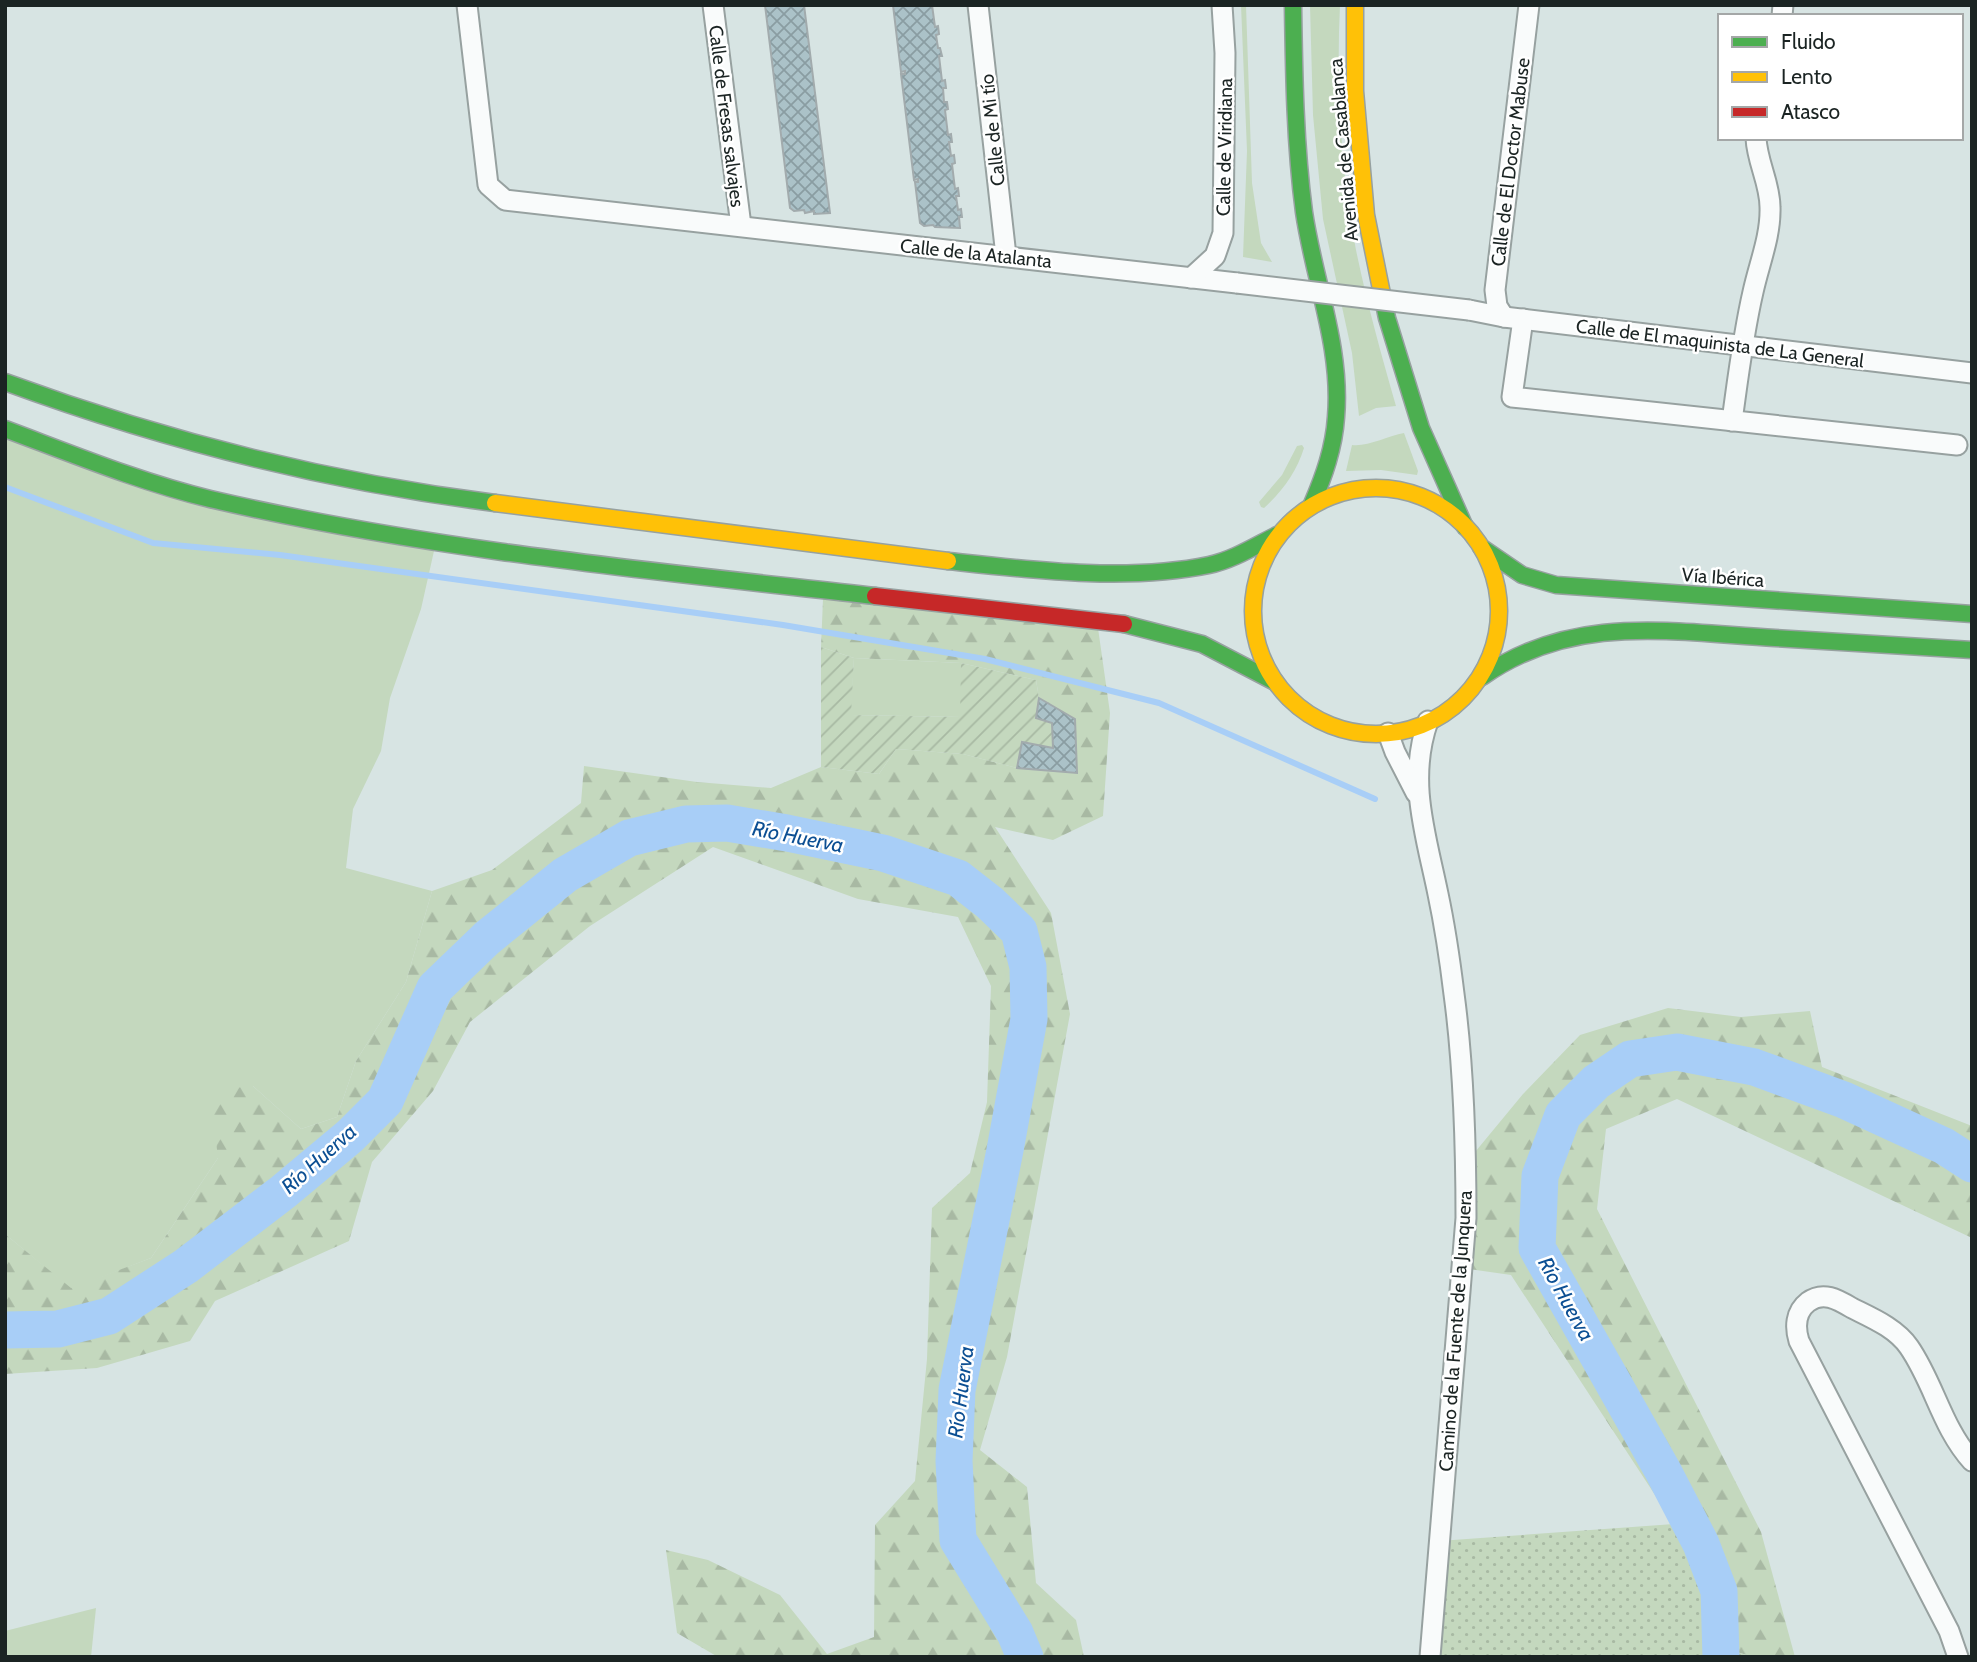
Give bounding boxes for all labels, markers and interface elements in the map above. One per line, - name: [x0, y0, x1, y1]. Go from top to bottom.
- legend: [1718, 14, 1963, 140]
- street label: Calle de Fresas salvajes: [704, 24, 749, 209]
- text: Fluido: [1781, 29, 1836, 54]
- street label: Calle de El Doctor Mabuse: [1486, 56, 1535, 268]
- street label: Avenida de Casablanca: [1324, 58, 1363, 242]
- text: Lento: [1781, 64, 1832, 89]
- street label: Calle de Mi tío: [975, 73, 1010, 187]
- street label: Calle de Viridiana: [1212, 78, 1237, 216]
- text: Atasco: [1781, 99, 1840, 124]
- street label: Calle de la Atalanta: [899, 234, 1053, 273]
- street label: Calle de El maquinista de La General: [1575, 314, 1866, 373]
- street label: Vía Ibérica: [1681, 563, 1765, 592]
- water label: Río Huerva: [750, 815, 846, 858]
- water label: Río Huerva: [276, 1118, 361, 1199]
- street label: Camino de la Fuente de la Junquera: [1434, 1190, 1477, 1472]
- water label: Río Huerva: [1533, 1252, 1600, 1345]
- water label: Río Huerva: [942, 1345, 979, 1439]

